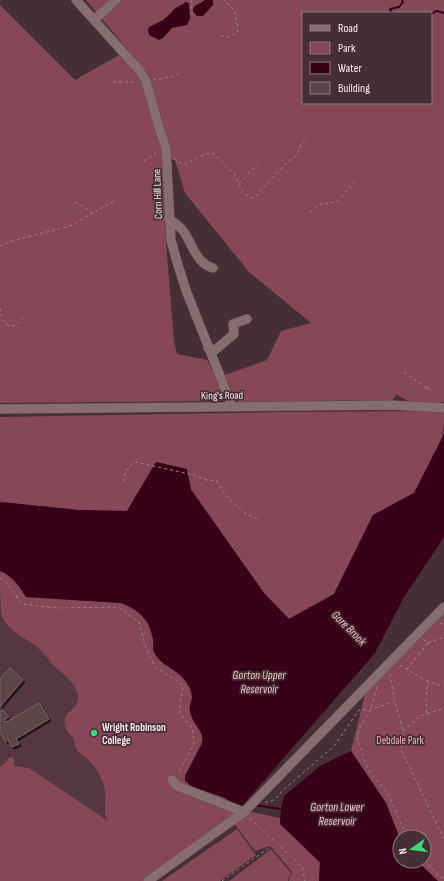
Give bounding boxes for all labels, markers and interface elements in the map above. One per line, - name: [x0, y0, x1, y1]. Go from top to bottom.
- legend: [302, 12, 432, 104]
- text: Road: [338, 21, 358, 36]
- text: Park: [338, 41, 356, 56]
- text: Water: [338, 61, 362, 76]
- text: Building: [338, 81, 370, 96]
- street label: Corn Hill Lane: [150, 169, 165, 219]
- street label: King's Road: [201, 389, 243, 402]
- water label: Gore Brook: [328, 608, 370, 649]
- water label: Gorton Upper Reservoir: [232, 668, 286, 697]
- place label: Wright Robinson College: [102, 721, 166, 747]
- marker: Wright Robinson College: [89, 728, 99, 738]
- park label: Debdale Park: [376, 734, 425, 747]
- water label: Gorton Lower Reservoir: [310, 800, 364, 829]
- north arrow: [392, 829, 432, 869]
- text: N: [396, 847, 410, 856]

